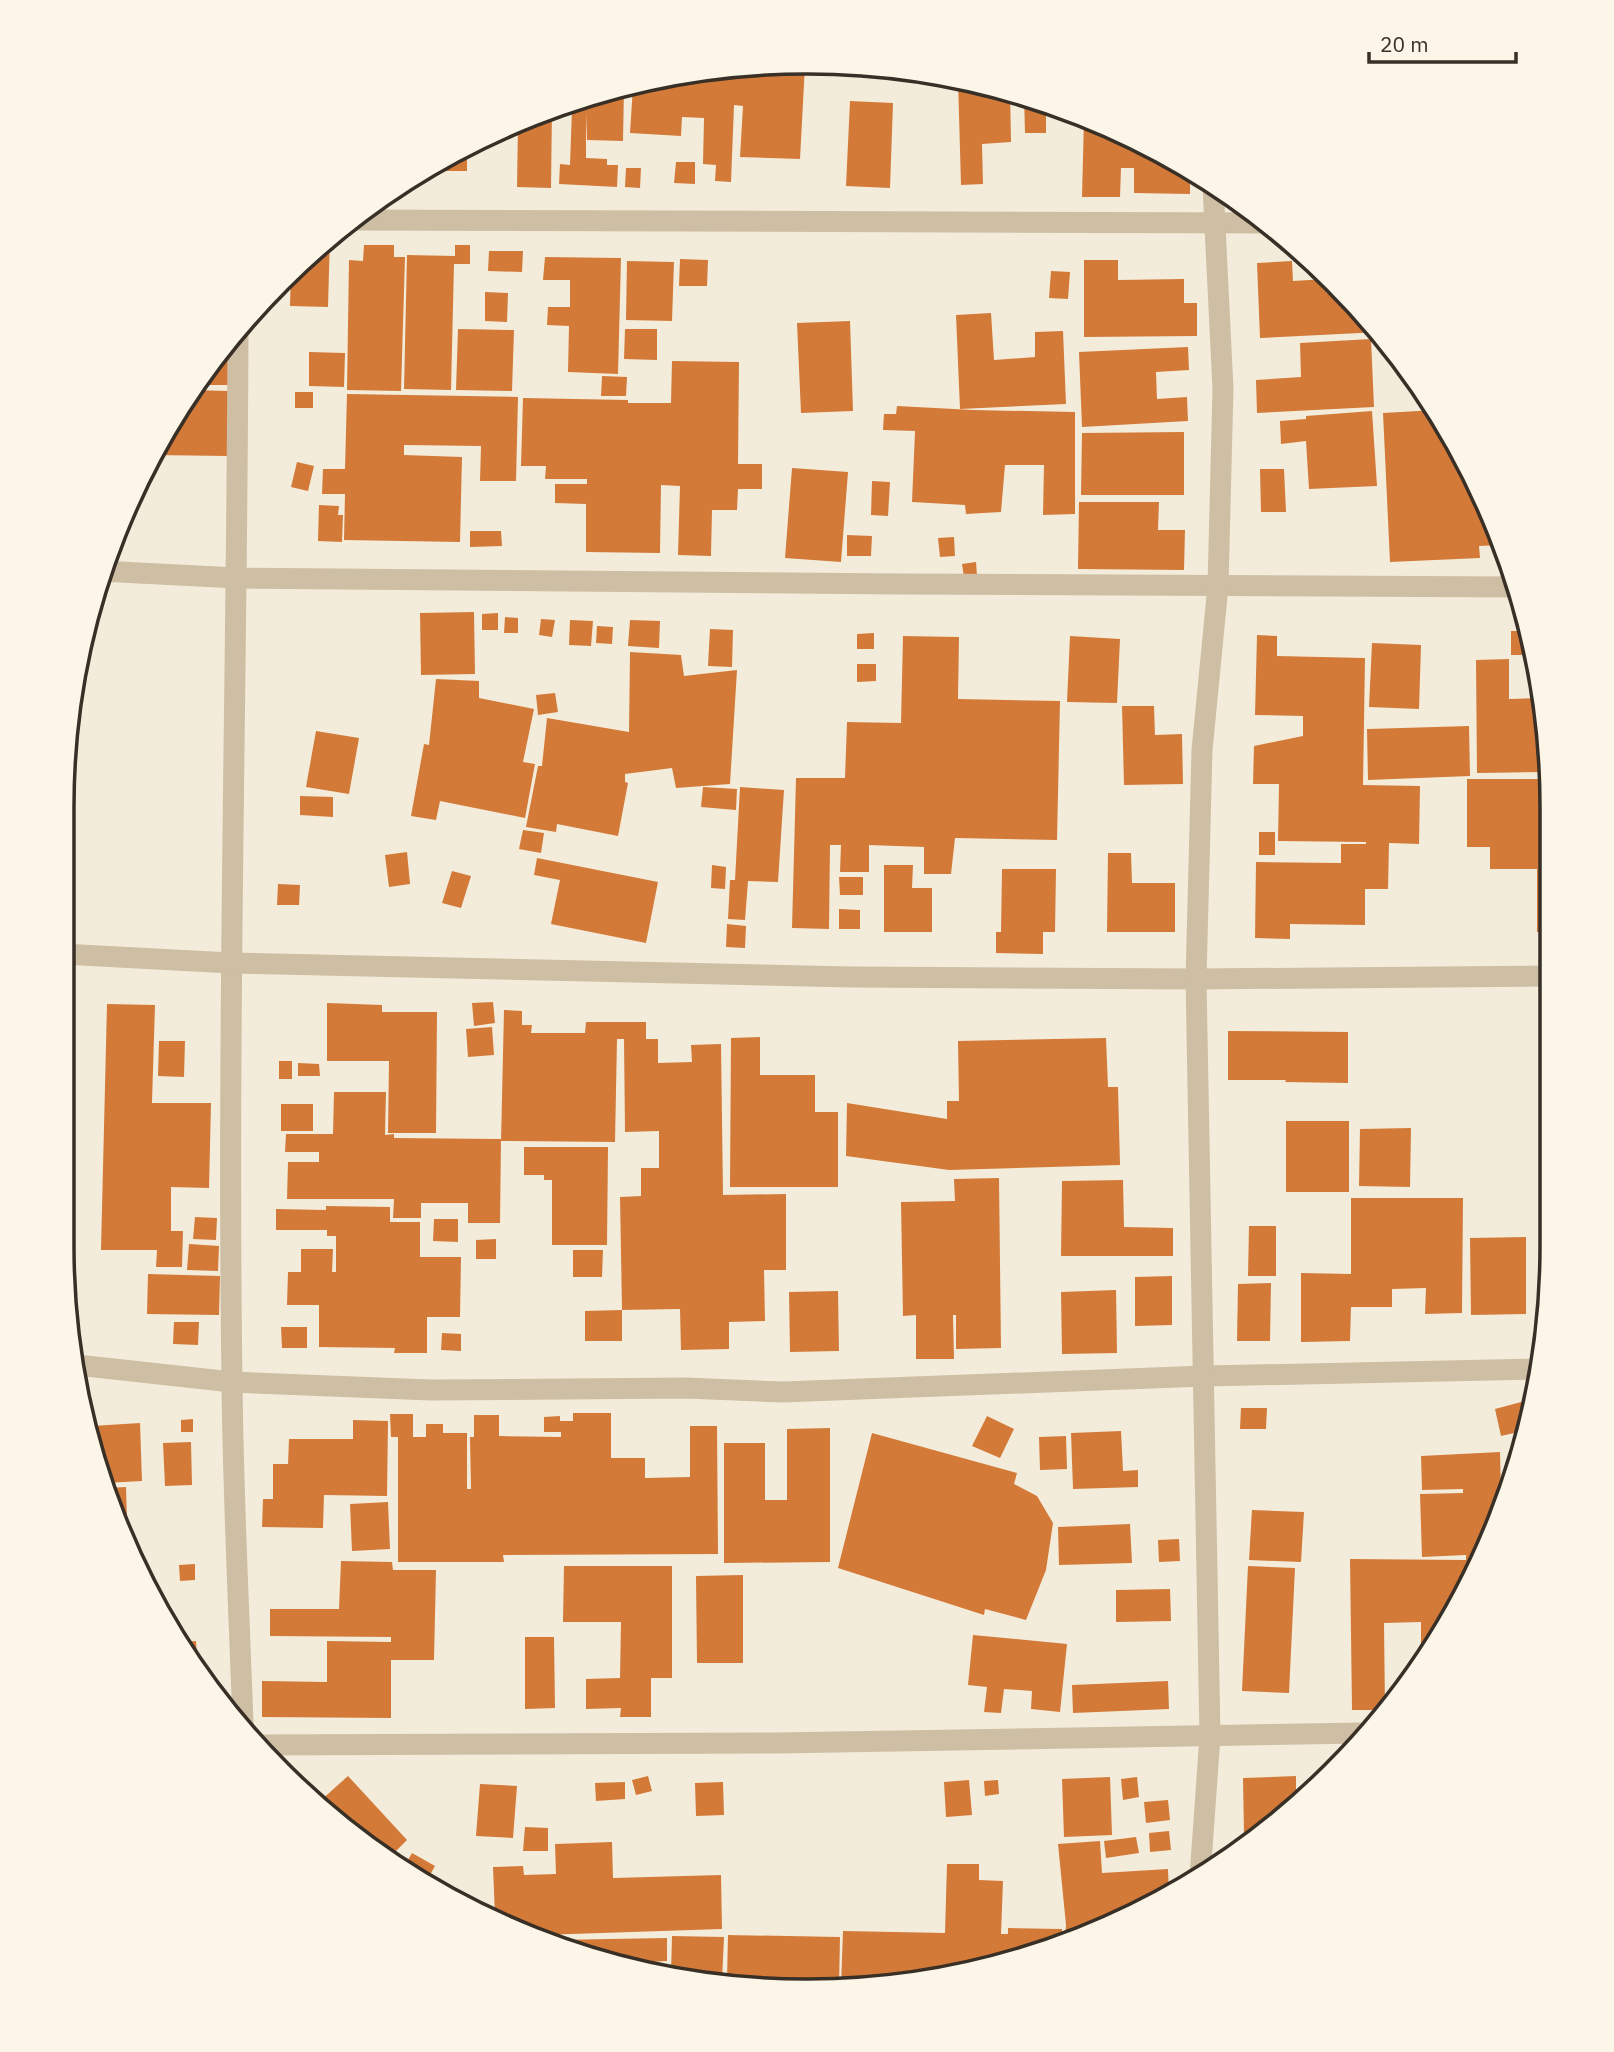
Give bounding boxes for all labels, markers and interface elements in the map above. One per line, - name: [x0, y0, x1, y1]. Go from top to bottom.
- scale bar: [1369, 21, 1516, 65]
- text: 20 m: [1380, 30, 1429, 58]

